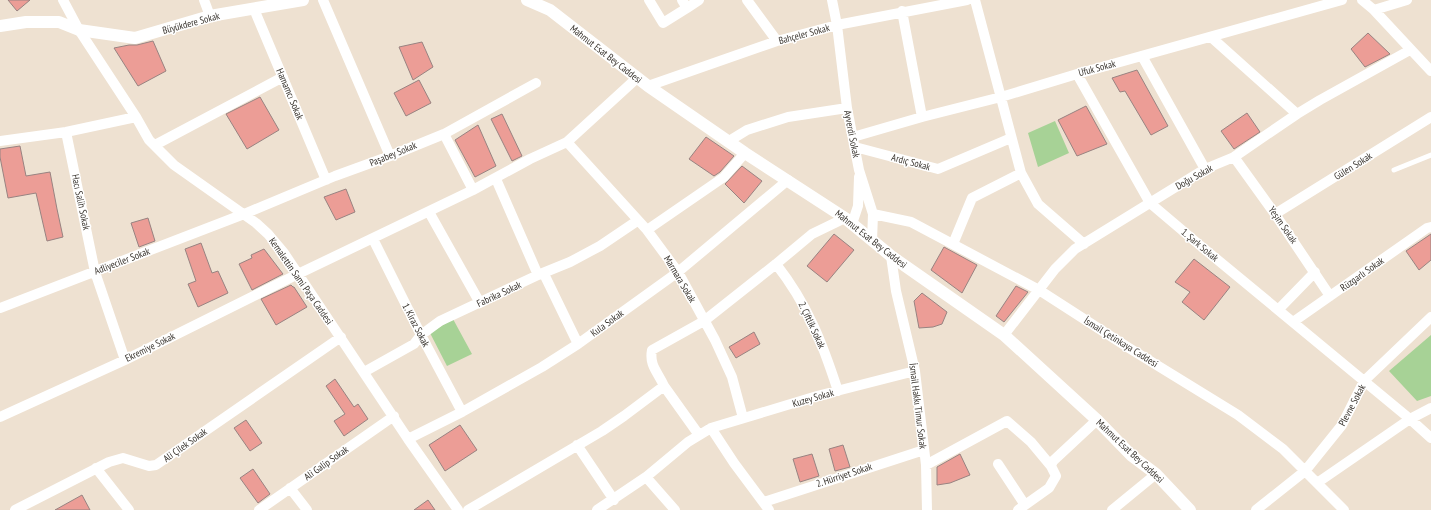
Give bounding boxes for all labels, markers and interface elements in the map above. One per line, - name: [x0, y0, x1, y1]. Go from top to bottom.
- street label: Büyükdere Sokak: [161, 9, 221, 37]
- street label: Bahçeler Sokak: [777, 21, 831, 47]
- street label: Mahmut Esat Bey Caddesi: [567, 22, 645, 86]
- street label: Ufuk Sokak: [1077, 57, 1117, 79]
- street label: Hamamcı Sokak: [273, 66, 307, 122]
- street label: Ayverdi Sokak: [841, 109, 863, 159]
- street label: Paşabey Sokak: [367, 139, 419, 169]
- street label: Gülen Sokak: [1331, 149, 1375, 183]
- street label: Ardıç Sokak: [890, 151, 932, 173]
- street label: Doğu Sokak: [1173, 161, 1215, 193]
- street label: Hacı Salih Sokak: [69, 173, 93, 231]
- street label: Yeşim Sokak: [1265, 204, 1301, 246]
- street label: Mahmut Esat Bey Caddesi: [832, 207, 910, 271]
- street label: 1. Şark Sokak: [1179, 226, 1221, 264]
- street label: Kemalettin Sami Paşa Caddesi: [266, 235, 336, 327]
- street label: Adliyeciler Sokak: [92, 244, 152, 278]
- street label: Marmara Sokak: [661, 253, 699, 305]
- street label: Rüzgarlı Sokak: [1338, 254, 1387, 294]
- street label: Fabrika Sokak: [475, 278, 523, 310]
- street label: 2. Çiftlik Sokak: [795, 299, 829, 351]
- street label: 1. Kiraz Sokak: [399, 301, 433, 349]
- street label: Kula Sokak: [588, 307, 626, 339]
- street label: İsmail Çetinkaya Caddesi: [1081, 314, 1161, 370]
- street label: Ekremiye Sokak: [123, 329, 177, 365]
- street label: İsmail Hakkı Timur Sokak: [906, 362, 930, 450]
- street label: Plevne Sokak: [1336, 382, 1369, 428]
- street label: Kuzey Sokak: [791, 386, 835, 410]
- street label: Mahmut Esat Bey Caddesi: [1093, 416, 1167, 486]
- street label: Ali Çilek Sokak: [161, 425, 210, 465]
- street label: Ali Galip Sokak: [301, 443, 351, 483]
- street label: 2. Hürriyet Sokak: [814, 460, 874, 490]

